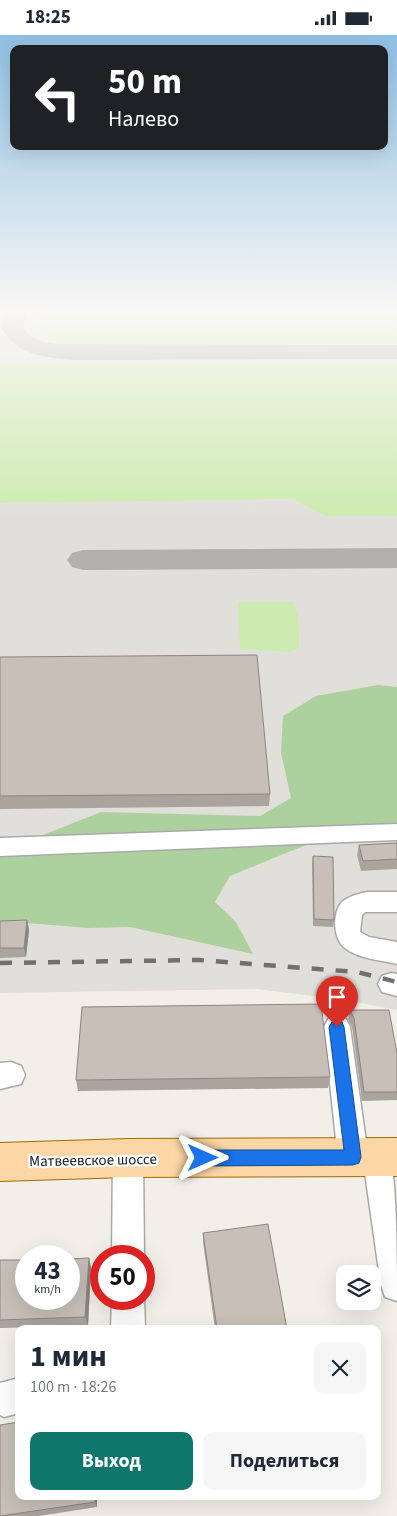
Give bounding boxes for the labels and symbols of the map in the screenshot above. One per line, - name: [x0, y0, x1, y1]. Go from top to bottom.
- pin: [316, 976, 358, 1027]
- position arrow: [176, 1131, 228, 1183]
- street label: Матвеевское шоссе: [29, 1149, 157, 1172]
- speed limit sign: 50: [90, 1245, 155, 1310]

